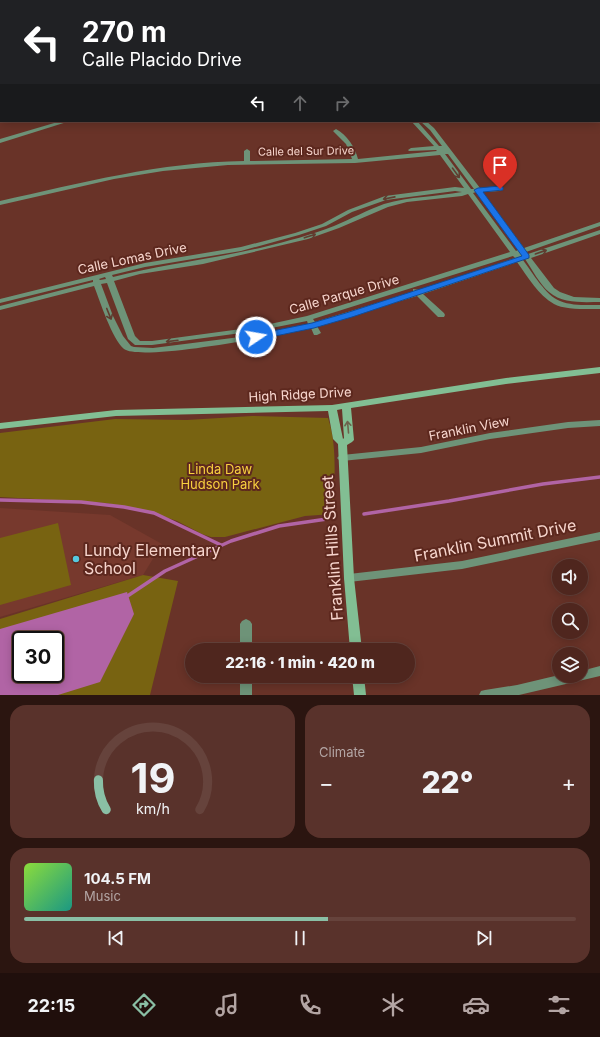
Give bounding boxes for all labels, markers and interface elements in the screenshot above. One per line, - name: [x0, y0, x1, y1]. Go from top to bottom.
- text: 270 m: [82, 15, 167, 49]
- icon: left: [16, 16, 68, 68]
- text: Calle Placido Drive: [82, 49, 242, 70]
- icon: left: [247, 92, 269, 114]
- icon: ahead: [289, 92, 311, 114]
- icon: right: [331, 92, 353, 114]
- street label: Calle del Sur Drive: [258, 143, 354, 159]
- pin: [483, 148, 517, 189]
- icon: arrive: [489, 154, 511, 176]
- one-way arrow: [452, 167, 460, 178]
- one-way arrow: [383, 194, 396, 202]
- one-way arrow: [304, 232, 316, 240]
- street label: Calle Lomas Drive: [76, 239, 188, 277]
- one-way arrow: [534, 247, 546, 255]
- street label: Calle Parque Drive: [287, 271, 401, 317]
- one-way arrow: [106, 307, 114, 319]
- position arrow: [235, 316, 277, 358]
- one-way arrow: [166, 337, 179, 344]
- street label: High Ridge Drive: [248, 383, 352, 405]
- street label: Franklin View: [427, 412, 511, 444]
- one-way arrow: [344, 421, 351, 434]
- park label: Linda Daw Hudson Park: [180, 461, 260, 492]
- street label: Franklin Hills Street: [317, 475, 347, 621]
- street label: Franklin Summit Drive: [412, 514, 578, 566]
- place label: Lundy Elementary School: [84, 540, 221, 578]
- marker: Lundy Elementary School: [71, 554, 81, 564]
- map controls: [552, 559, 588, 683]
- button: sound: [552, 559, 588, 595]
- button: search: [552, 603, 588, 639]
- speed limit sign: 30: [12, 631, 64, 683]
- button: layers: [552, 647, 588, 683]
- text: 22:16 · 1 min · 420 m: [225, 653, 375, 672]
- text: Climate: [319, 744, 365, 760]
- text: 19: [130, 752, 175, 802]
- text: 22°: [421, 764, 474, 800]
- text: −: [319, 770, 334, 796]
- text: +: [561, 770, 576, 796]
- text: km/h: [136, 799, 169, 816]
- text: 104.5 FM: [84, 869, 151, 888]
- text: Music: [84, 888, 121, 904]
- icon: previous: [105, 927, 127, 949]
- icon: pause: [289, 927, 311, 949]
- icon: next: [473, 927, 495, 949]
- icon: directions: [130, 991, 158, 1019]
- icon: music: [213, 991, 241, 1019]
- icon: phone: [296, 991, 324, 1019]
- icon: climate: [379, 991, 407, 1019]
- icon: car: [462, 991, 490, 1019]
- icon: filters: [545, 991, 573, 1019]
- text: 22:15: [27, 995, 75, 1016]

